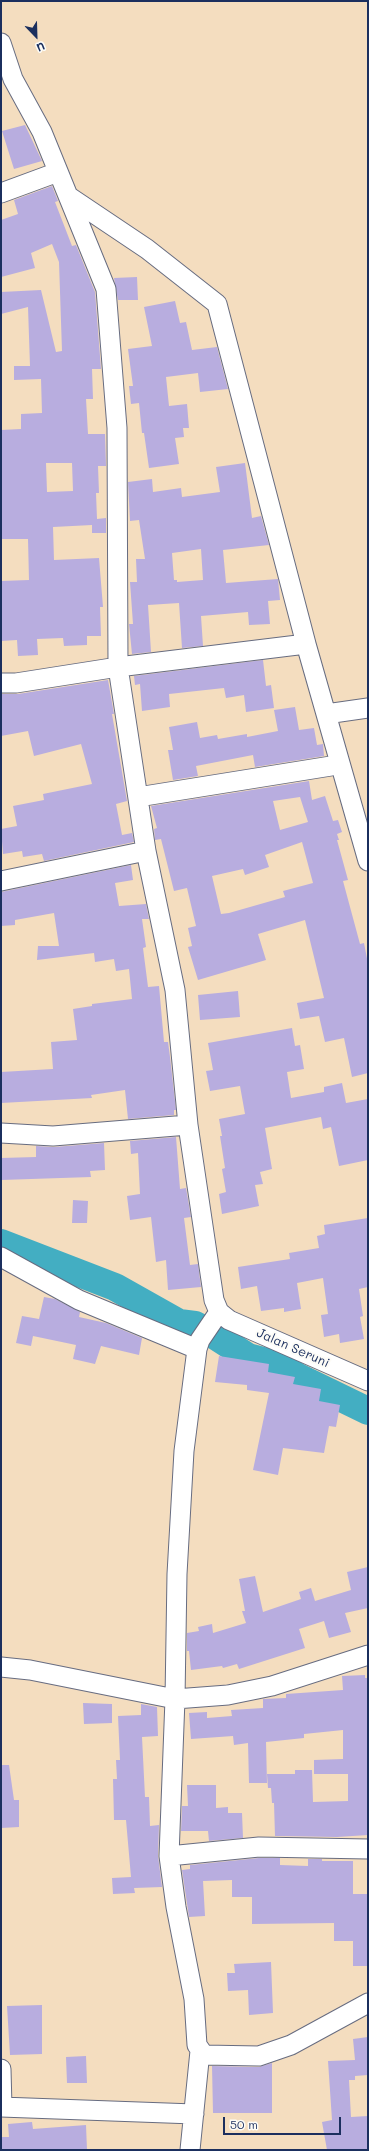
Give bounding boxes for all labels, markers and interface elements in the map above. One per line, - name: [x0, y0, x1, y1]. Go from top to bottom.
- north arrow: [16, 16, 56, 56]
- text: U: [34, 39, 47, 56]
- street label: Jalan Seruni: [254, 1325, 332, 1371]
- scale bar: [225, 2109, 343, 2135]
- text: 50 m: [230, 2116, 258, 2132]

